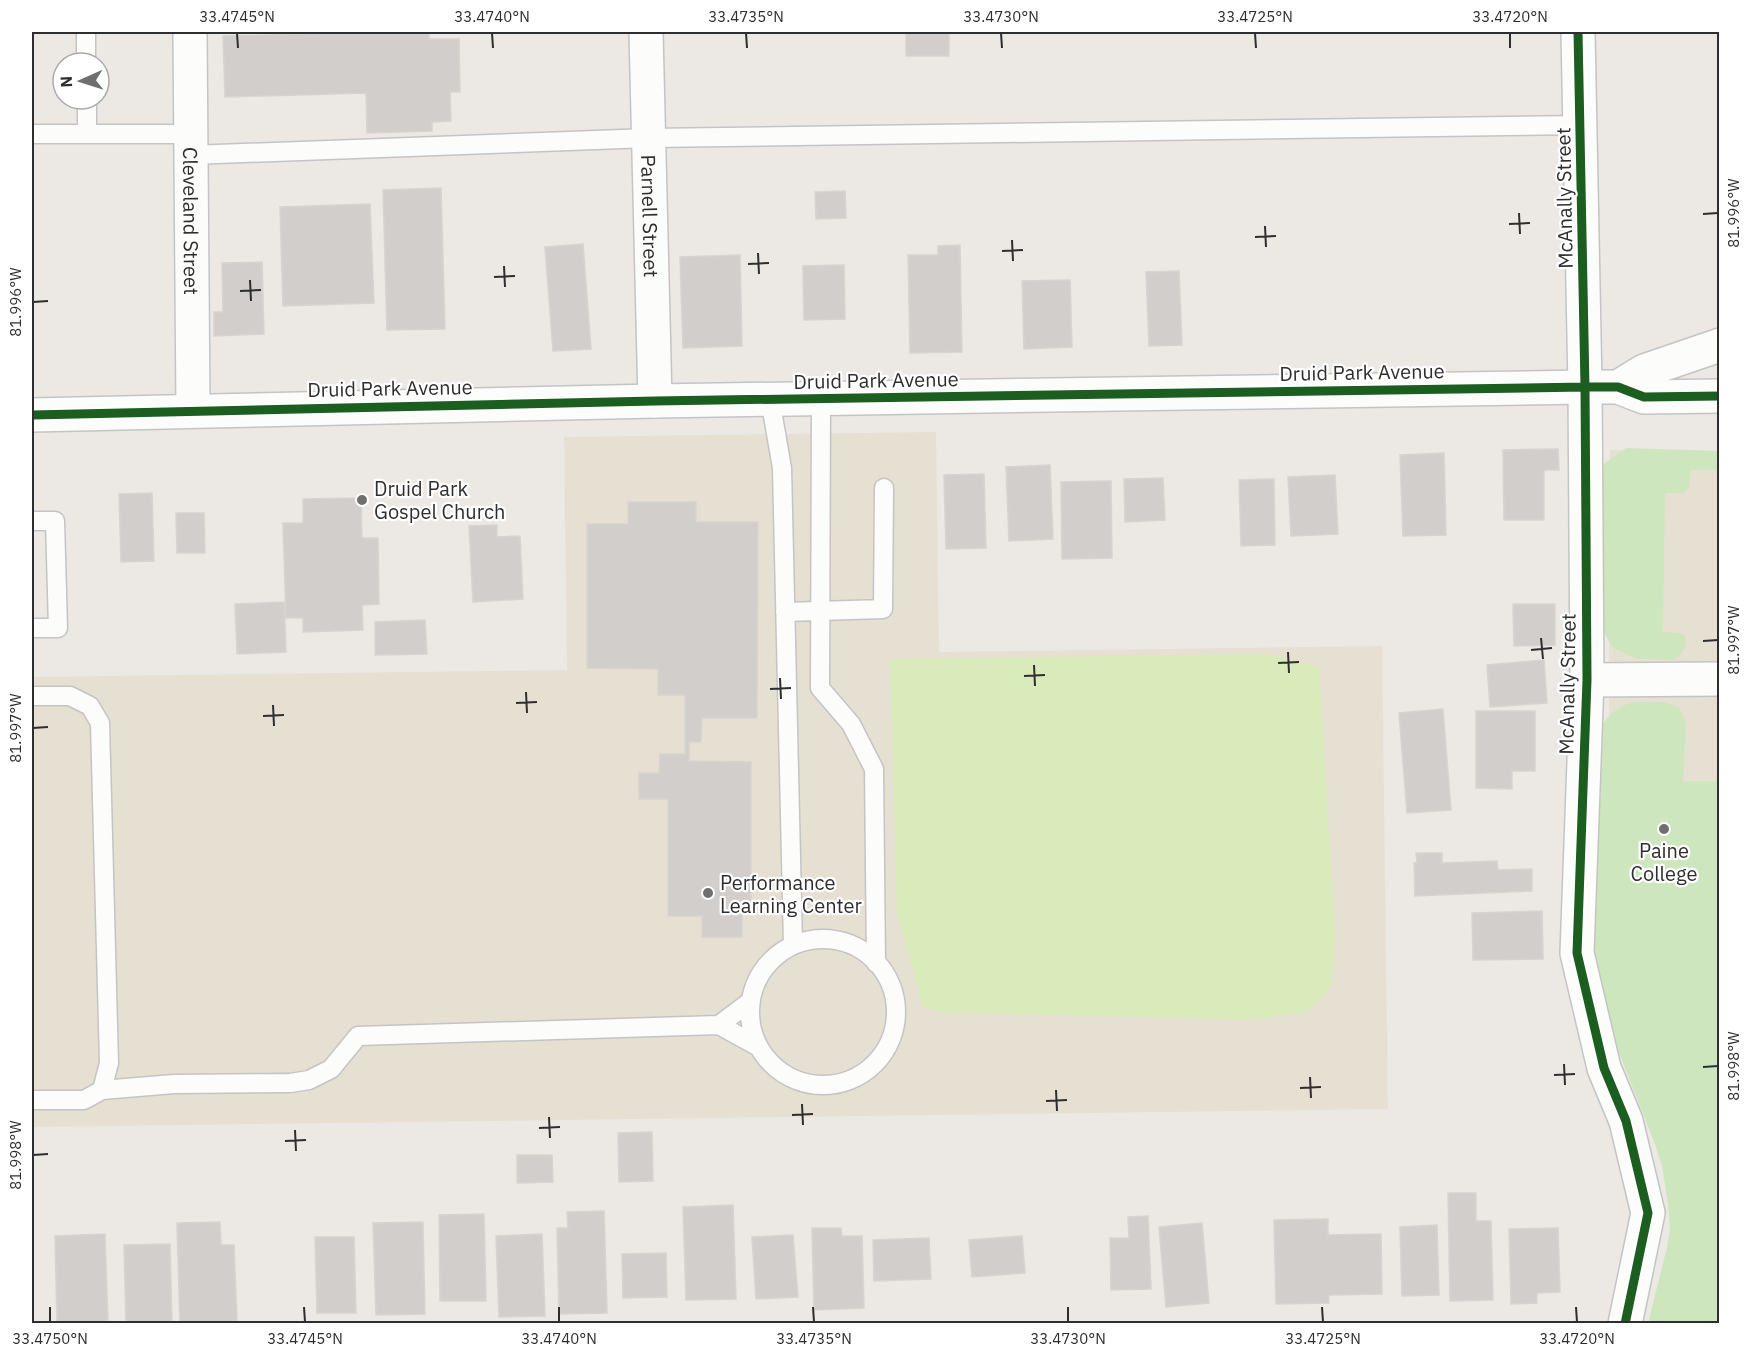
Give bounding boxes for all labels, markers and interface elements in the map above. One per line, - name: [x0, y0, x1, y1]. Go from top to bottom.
- text: 33.4745°N: [199, 7, 275, 26]
- text: 33.4740°N: [454, 7, 530, 26]
- text: 33.4735°N: [708, 7, 784, 26]
- text: 33.4730°N: [963, 7, 1039, 26]
- text: 33.4725°N: [1217, 7, 1293, 26]
- text: 33.4720°N: [1472, 7, 1548, 26]
- north arrow: [51, 51, 111, 111]
- text: N: [56, 75, 76, 88]
- street label: McAnally Street: [1549, 127, 1579, 269]
- street label: Cleveland Street: [177, 147, 206, 295]
- street label: Parnell Street: [635, 154, 665, 278]
- text: 81.996°W: [1724, 178, 1743, 248]
- text: 81.996°W: [6, 267, 25, 337]
- street label: Druid Park Avenue: [1279, 357, 1445, 387]
- street label: Druid Park Avenue: [793, 365, 959, 395]
- street label: Druid Park Avenue: [307, 373, 473, 403]
- place label: Druid Park Gospel Church: [374, 475, 505, 525]
- marker: Druid Park Gospel Church: [355, 493, 369, 507]
- text: 81.997°W: [1724, 605, 1743, 675]
- street label: McAnally Street: [1552, 613, 1582, 755]
- text: 81.997°W: [6, 693, 25, 763]
- marker: Paine College: [1657, 822, 1671, 836]
- place label: Paine College: [1631, 837, 1697, 887]
- place label: Performance Learning Center: [720, 869, 862, 919]
- marker: Performance Learning Center: [701, 886, 715, 900]
- text: 81.998°W: [1724, 1031, 1743, 1101]
- text: 81.998°W: [6, 1120, 25, 1190]
- text: 33.4750°N: [12, 1329, 88, 1348]
- text: 33.4745°N: [267, 1329, 343, 1348]
- text: 33.4740°N: [521, 1329, 597, 1348]
- text: 33.4735°N: [776, 1329, 852, 1348]
- text: 33.4730°N: [1030, 1329, 1106, 1348]
- text: 33.4725°N: [1285, 1329, 1361, 1348]
- text: 33.4720°N: [1539, 1329, 1615, 1348]

